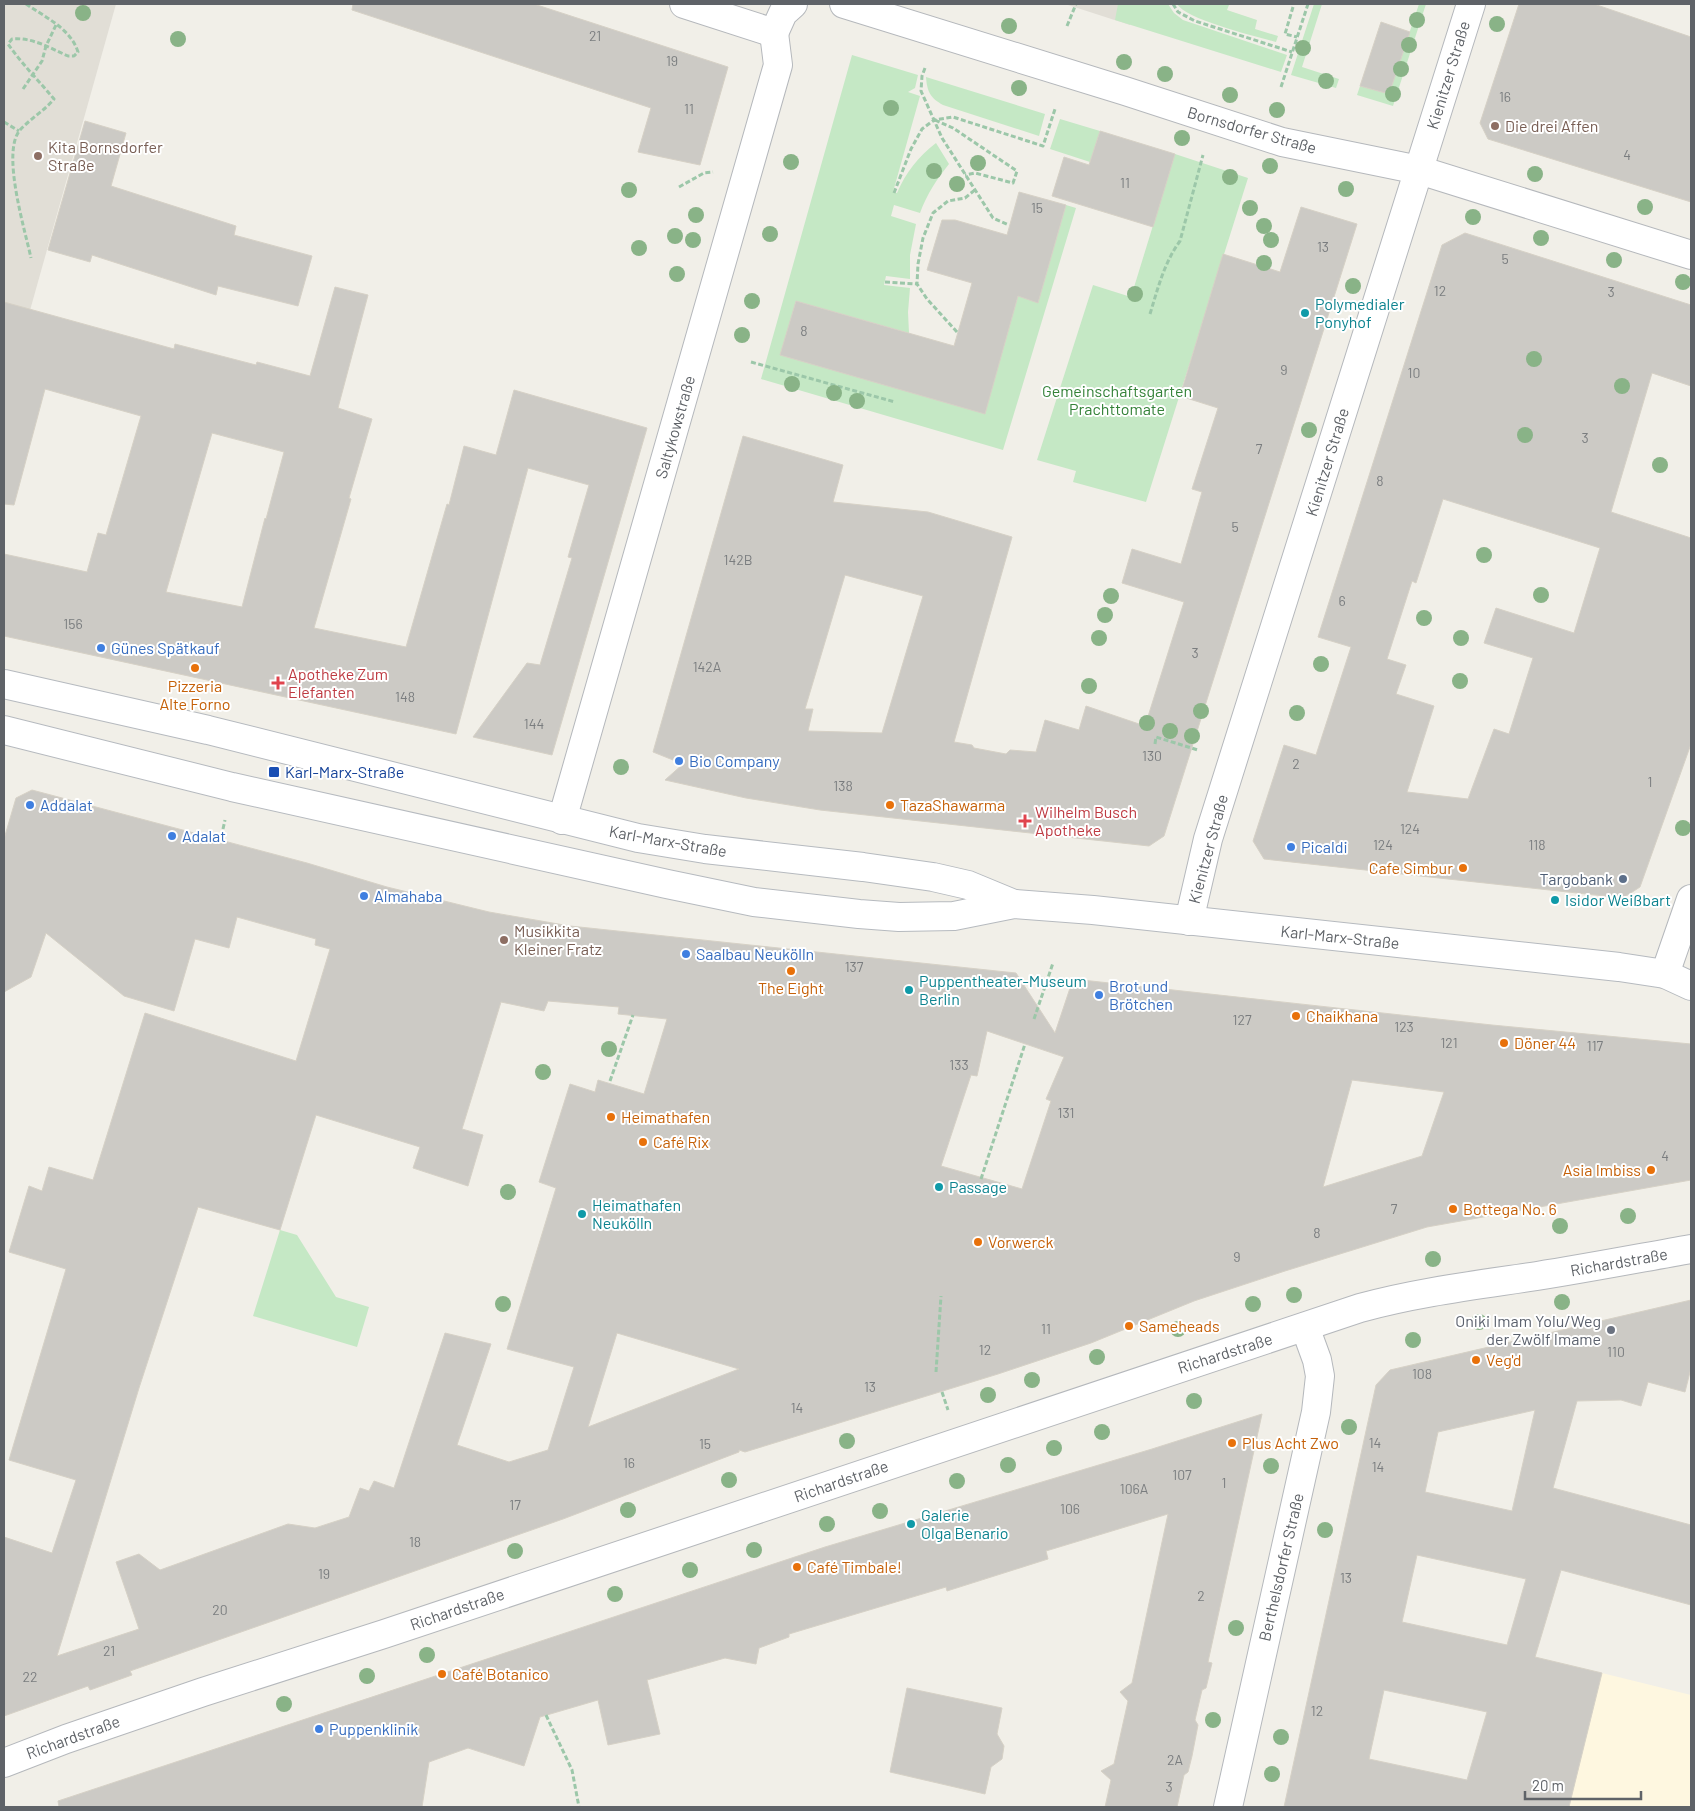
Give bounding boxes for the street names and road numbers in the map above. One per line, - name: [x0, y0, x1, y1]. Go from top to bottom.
- street label: Kienitzer Straße: [1422, 18, 1473, 131]
- street label: Bornsdorfer Straße: [1185, 102, 1319, 157]
- street label: Saltykowstraße: [651, 373, 698, 481]
- street label: Kienitzer Straße: [1301, 405, 1352, 518]
- street label: Kienitzer Straße: [1184, 792, 1231, 906]
- street label: Karl-Marx-Straße: [608, 821, 729, 860]
- street label: Karl-Marx-Straße: [1280, 921, 1400, 952]
- street label: Richardstraße: [1569, 1244, 1669, 1279]
- street label: Richardstraße: [1175, 1328, 1275, 1377]
- street label: Richardstraße: [791, 1456, 890, 1506]
- street label: Berthelsdorfer Straße: [1254, 1491, 1307, 1643]
- street label: Richardstraße: [407, 1584, 506, 1634]
- street label: Richardstraße: [23, 1711, 122, 1762]

